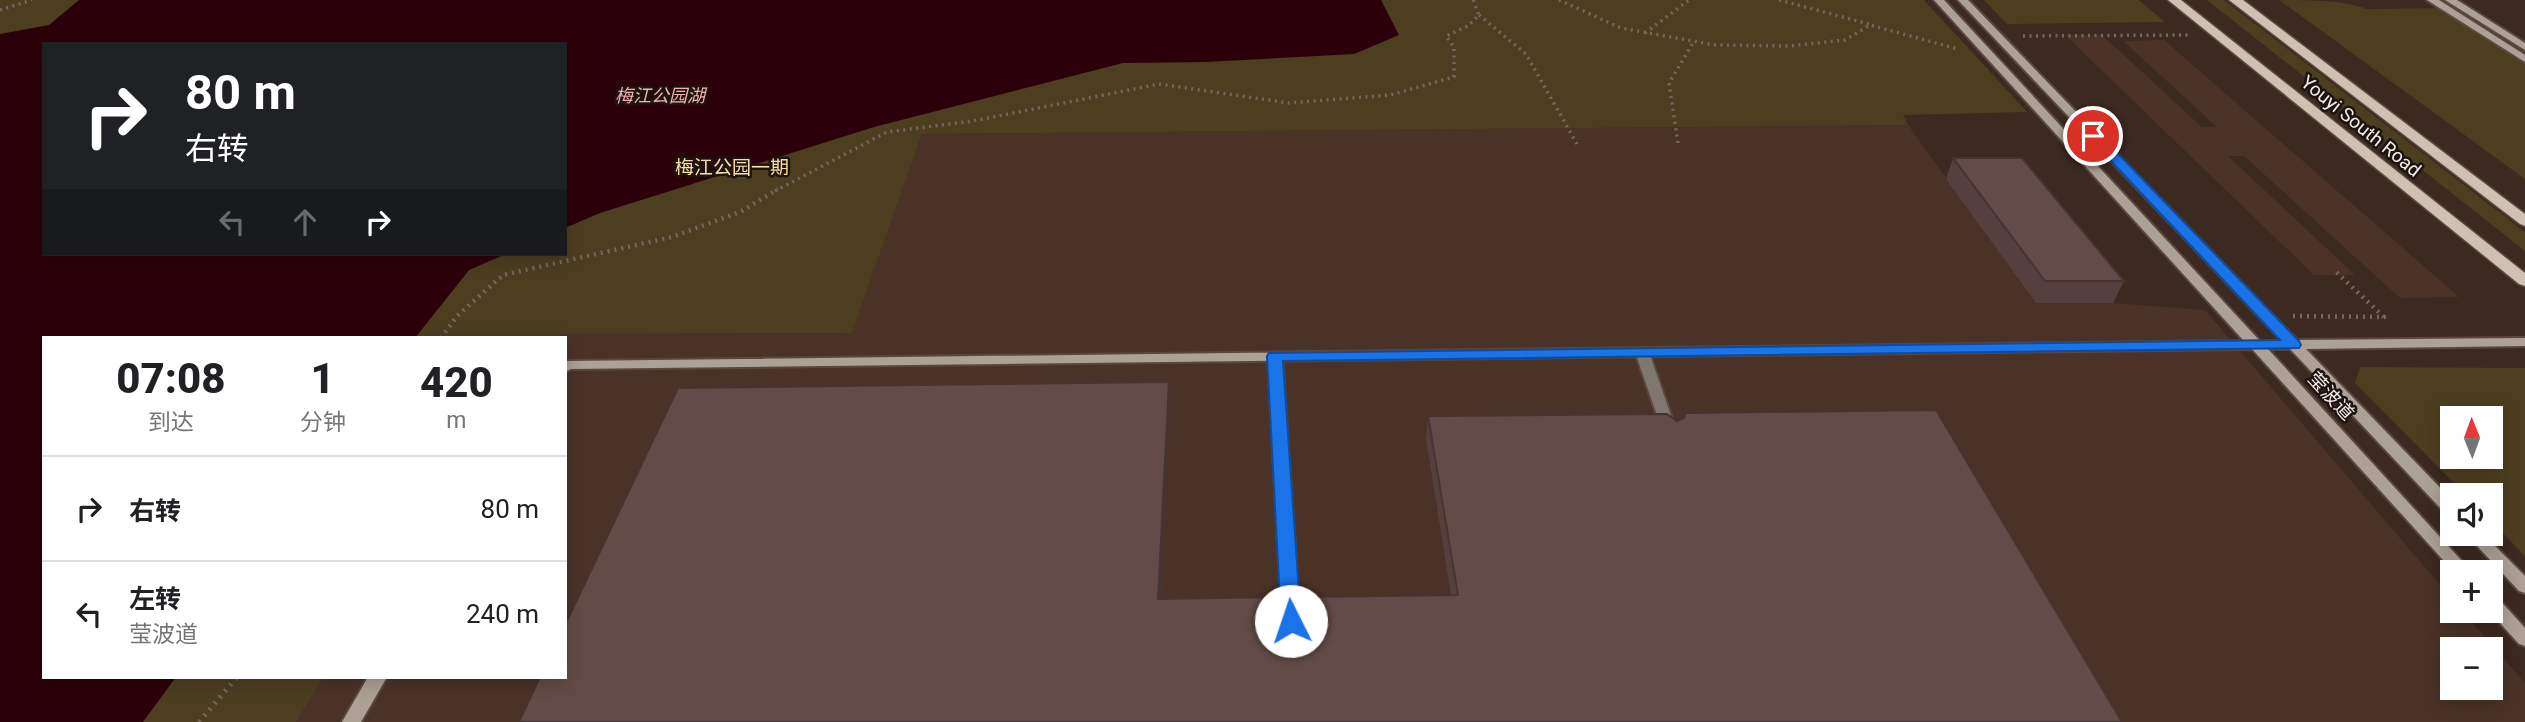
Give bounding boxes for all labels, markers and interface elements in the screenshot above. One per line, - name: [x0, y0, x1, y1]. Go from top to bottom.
- text: 80 m: [185, 64, 296, 121]
- icon: right: [70, 70, 161, 161]
- street label: Youyi South Road: [2296, 70, 2426, 182]
- water label: 梅江公园湖: [615, 85, 708, 106]
- pin: [2063, 106, 2123, 166]
- icon: arrive: [2074, 117, 2112, 155]
- text: 右转: [185, 130, 249, 168]
- park label: 梅江公园一期: [675, 156, 789, 179]
- icon: left: [213, 203, 251, 241]
- icon: ahead: [286, 203, 324, 241]
- icon: right: [359, 203, 397, 241]
- text: 07:08: [116, 354, 225, 403]
- text: 1: [311, 354, 335, 403]
- text: 420: [420, 358, 493, 407]
- street label: 莹波道: [2303, 367, 2359, 425]
- north arrow: [2440, 406, 2502, 469]
- map controls: [2440, 406, 2503, 700]
- text: m: [446, 407, 466, 434]
- text: 到达: [148, 409, 194, 436]
- text: 分钟: [300, 409, 346, 436]
- button: sound: [2440, 483, 2503, 546]
- icon: right: [70, 490, 108, 528]
- text: 80 m: [481, 494, 539, 524]
- text: 右转: [129, 496, 181, 526]
- button: +: [2440, 560, 2503, 623]
- text: 左转: [129, 584, 181, 614]
- position arrow: [1254, 584, 1328, 658]
- icon: left: [70, 595, 108, 633]
- text: 240 m: [466, 599, 539, 629]
- text: 莹波道: [129, 621, 198, 648]
- button: −: [2440, 637, 2503, 700]

